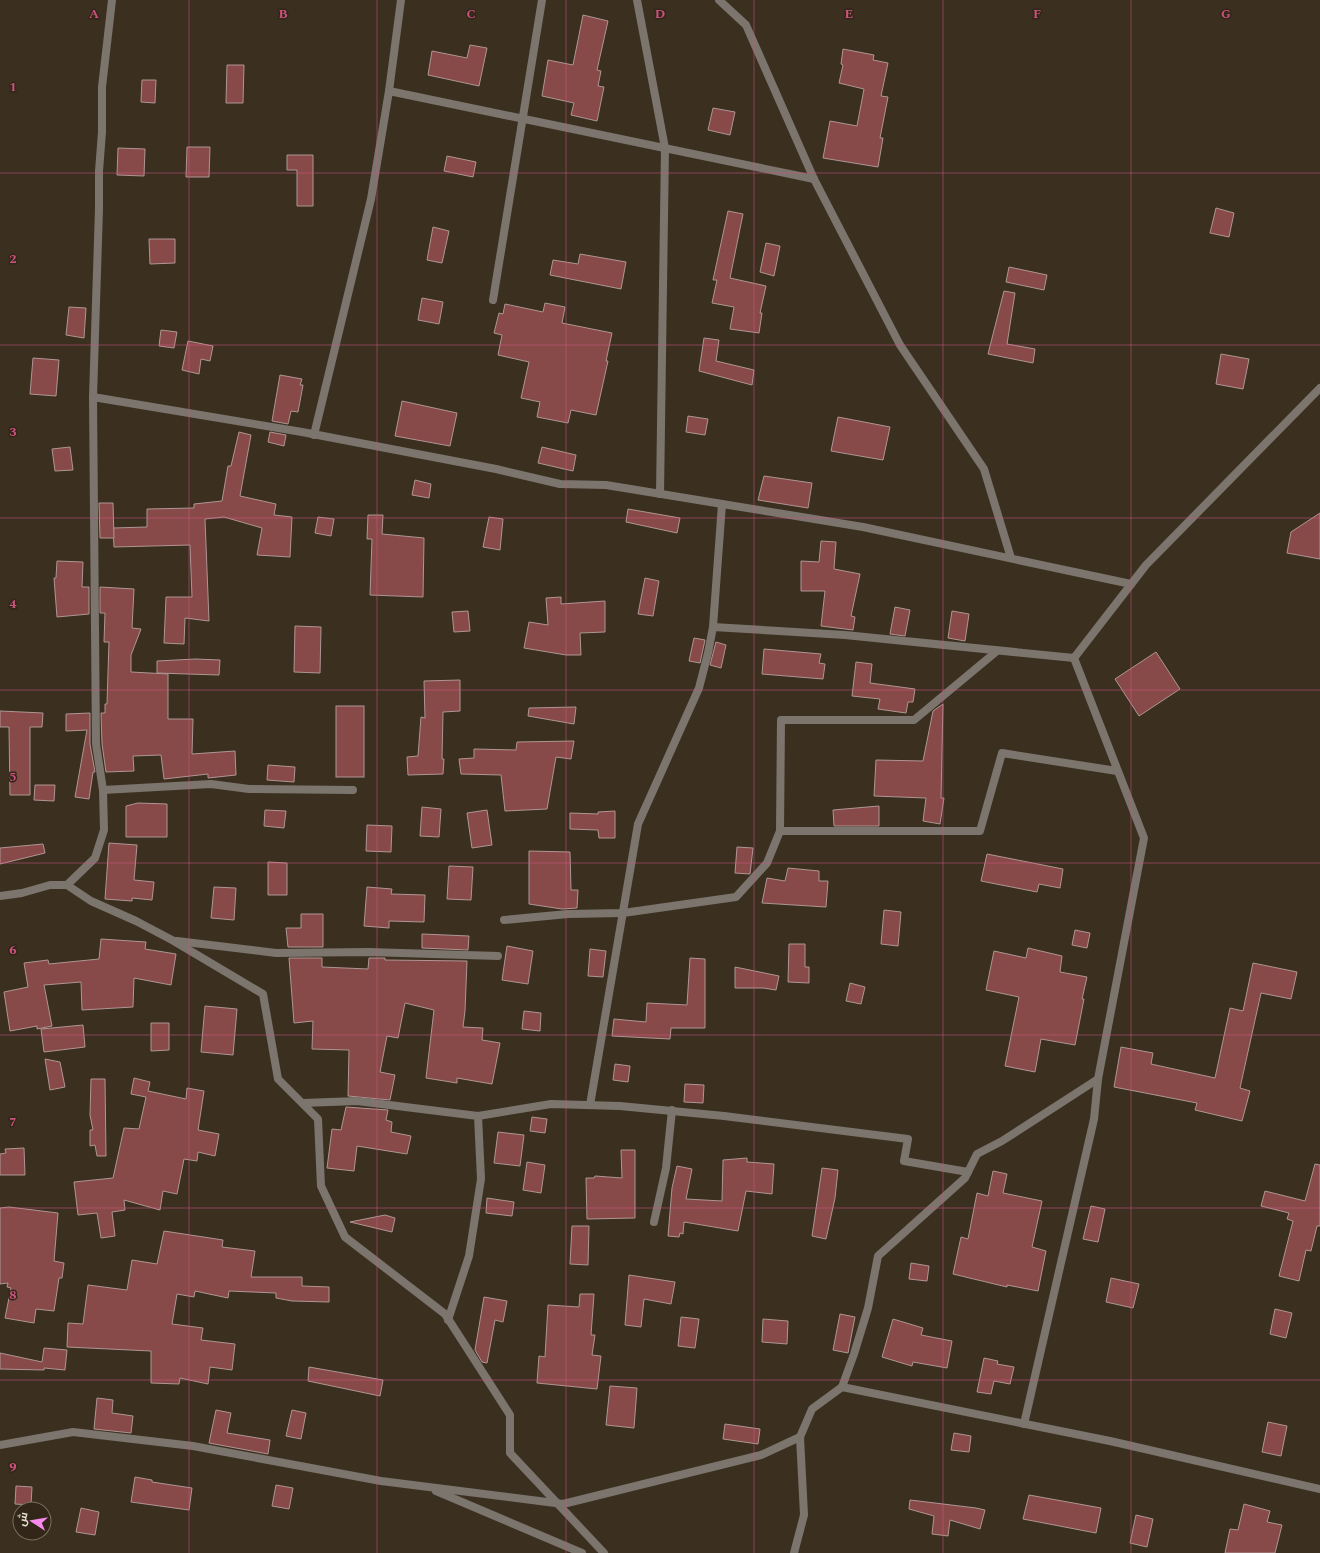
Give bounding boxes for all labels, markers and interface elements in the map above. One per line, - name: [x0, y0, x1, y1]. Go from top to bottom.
- text: A: [89, 4, 99, 24]
- text: B: [278, 4, 288, 24]
- text: C: [466, 4, 476, 24]
- text: D: [655, 4, 665, 24]
- text: E: [845, 4, 854, 24]
- text: F: [1033, 4, 1041, 24]
- text: G: [1221, 4, 1231, 24]
- text: 1: [9, 77, 17, 97]
- text: 2: [9, 249, 17, 269]
- text: 3: [9, 422, 17, 442]
- text: 4: [9, 594, 17, 614]
- text: 5: [9, 767, 17, 787]
- text: 6: [9, 940, 17, 960]
- text: 7: [9, 1112, 17, 1132]
- text: 8: [9, 1285, 17, 1305]
- text: 9: [9, 1457, 17, 1477]
- north arrow: [12, 1501, 52, 1541]
- text: ش: [13, 1510, 32, 1528]

